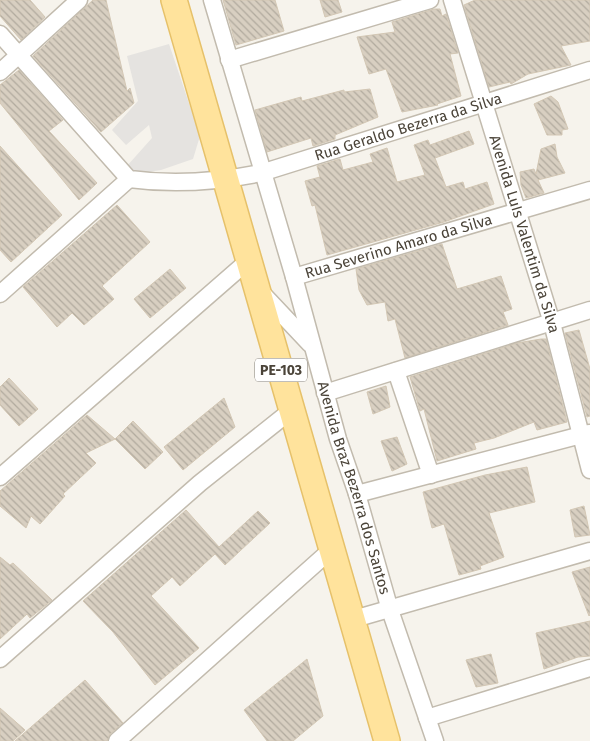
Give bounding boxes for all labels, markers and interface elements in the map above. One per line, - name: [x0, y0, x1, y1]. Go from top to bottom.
- street label: Rua Geraldo Bezerra da Silva: [312, 89, 504, 165]
- street label: Avenida LuIs Valentim da Silva: [485, 133, 563, 335]
- street label: Rua Severino Amaro da Silva: [303, 210, 494, 282]
- road number: PE-103: [255, 358, 307, 382]
- street label: Avenida Braz Bezerra dos Santos: [314, 379, 394, 596]

